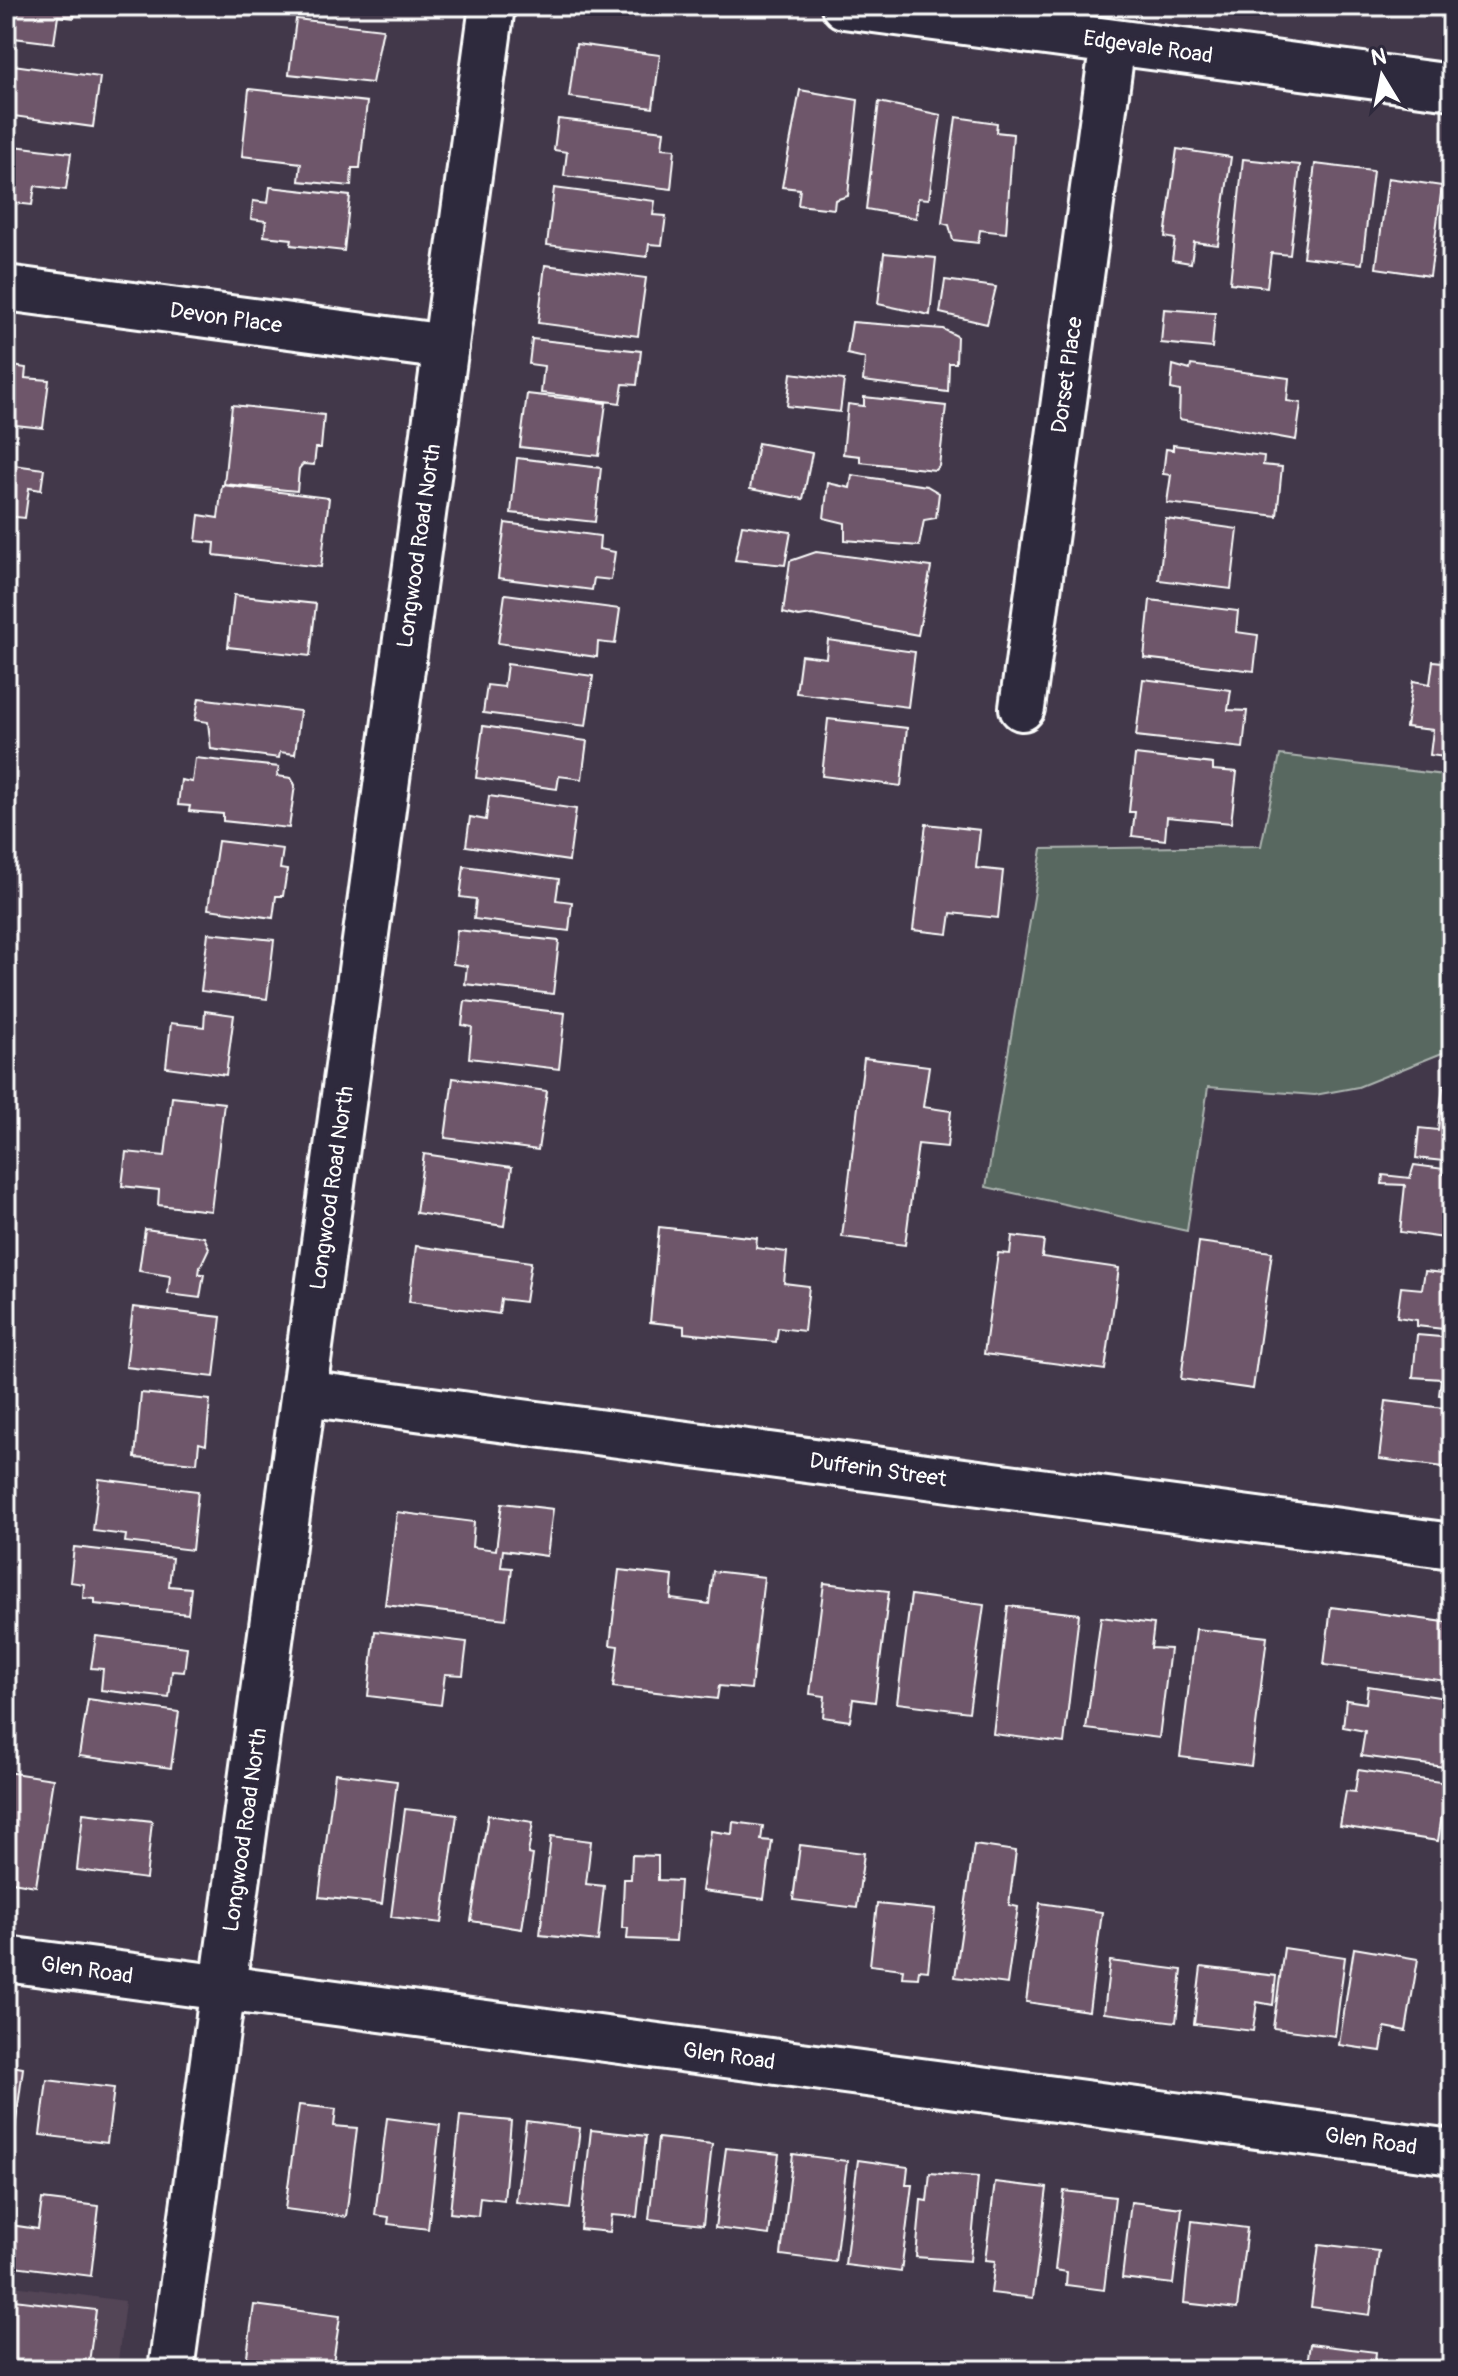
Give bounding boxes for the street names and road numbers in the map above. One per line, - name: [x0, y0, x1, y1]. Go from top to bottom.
- street label: Edgevale Road: [1081, 24, 1215, 70]
- street label: Devon Place: [168, 296, 284, 340]
- street label: Dorset Place: [1045, 315, 1089, 435]
- street label: Longwood Road North: [391, 442, 447, 650]
- street label: Longwood Road North: [304, 1084, 360, 1292]
- street label: Dufferin Street: [808, 1447, 948, 1493]
- street label: Longwood Road North: [217, 1726, 273, 1934]
- street label: Glen Road: [39, 1950, 135, 1990]
- street label: Glen Road: [681, 2036, 777, 2076]
- street label: Glen Road: [1323, 2121, 1419, 2161]

